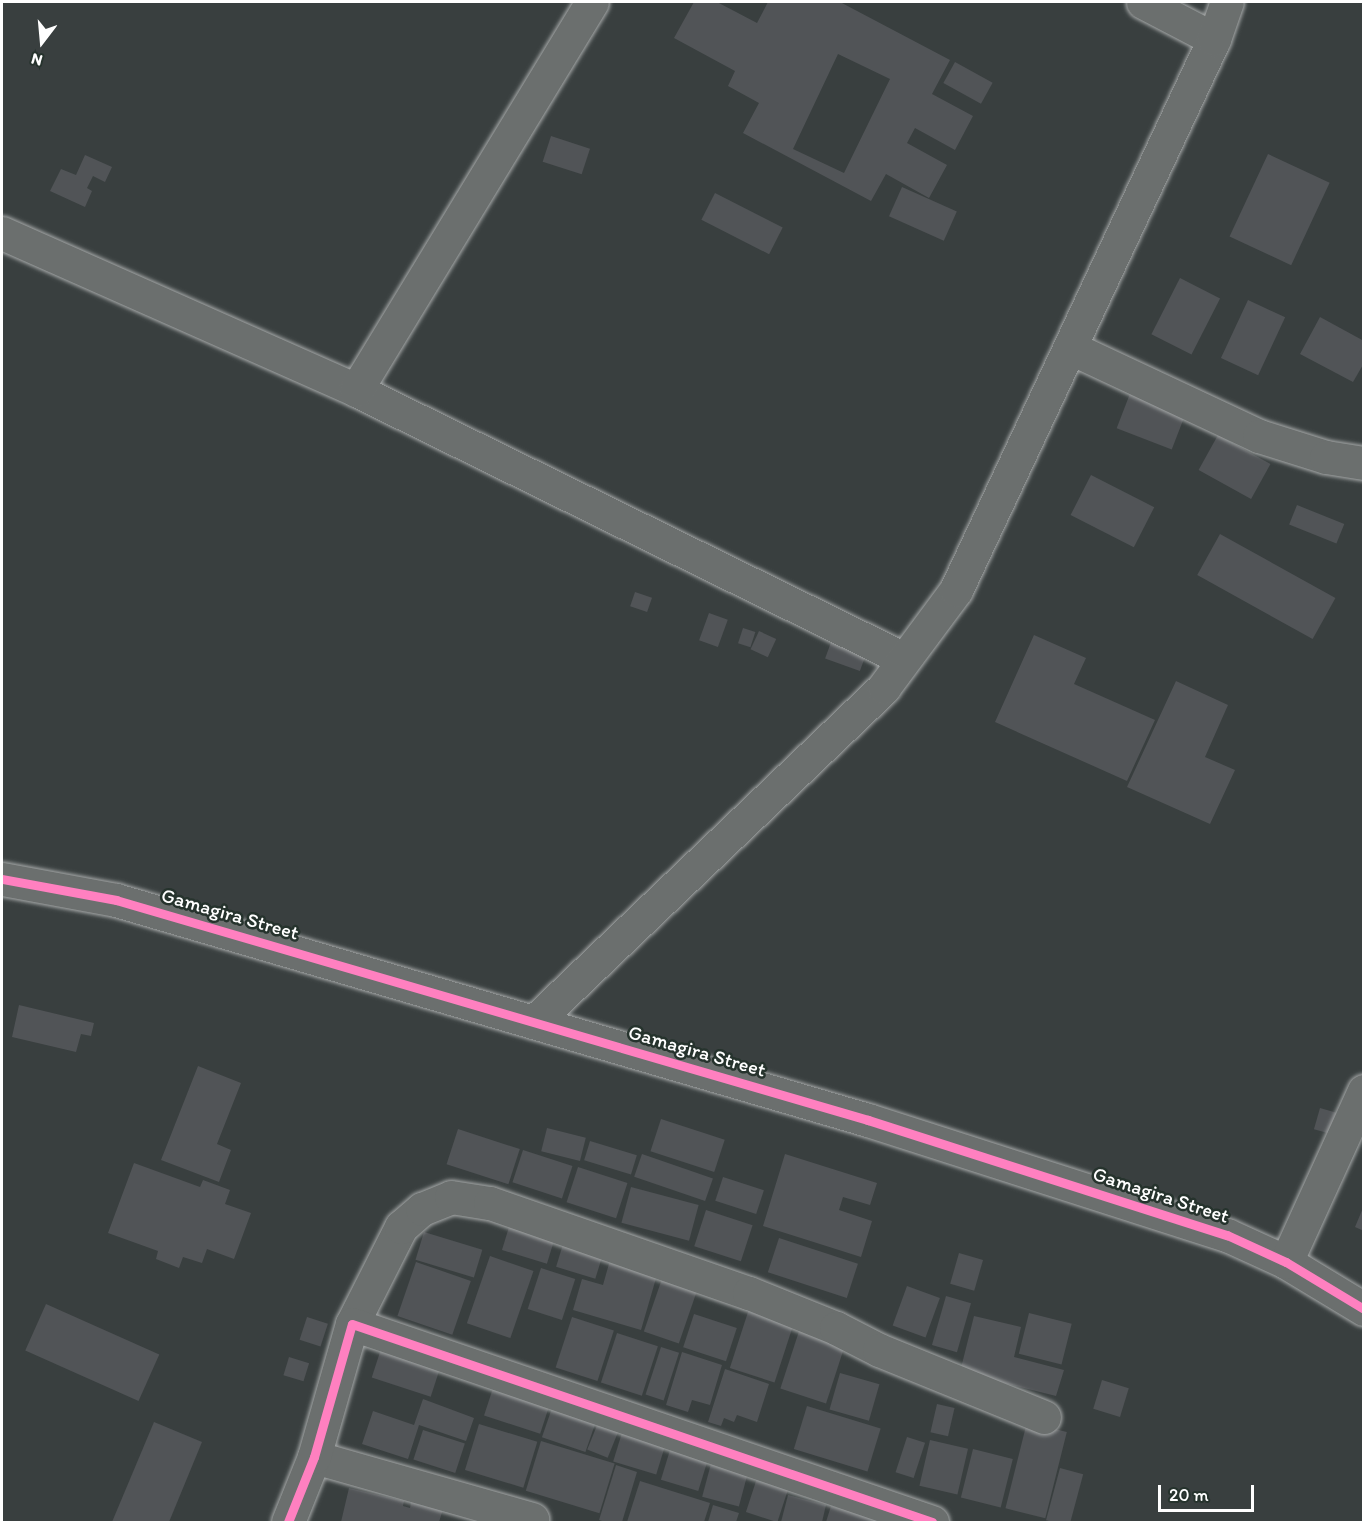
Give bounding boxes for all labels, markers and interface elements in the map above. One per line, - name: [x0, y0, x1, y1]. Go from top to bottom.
- north arrow: [12, 12, 72, 72]
- text: N: [29, 49, 45, 70]
- street label: Gamagira Street: [159, 883, 301, 945]
- street label: Gamagira Street: [626, 1020, 768, 1082]
- street label: Gamagira Street: [1090, 1162, 1232, 1228]
- scale bar: [1161, 1473, 1257, 1511]
- text: 20 m: [1169, 1484, 1209, 1506]

